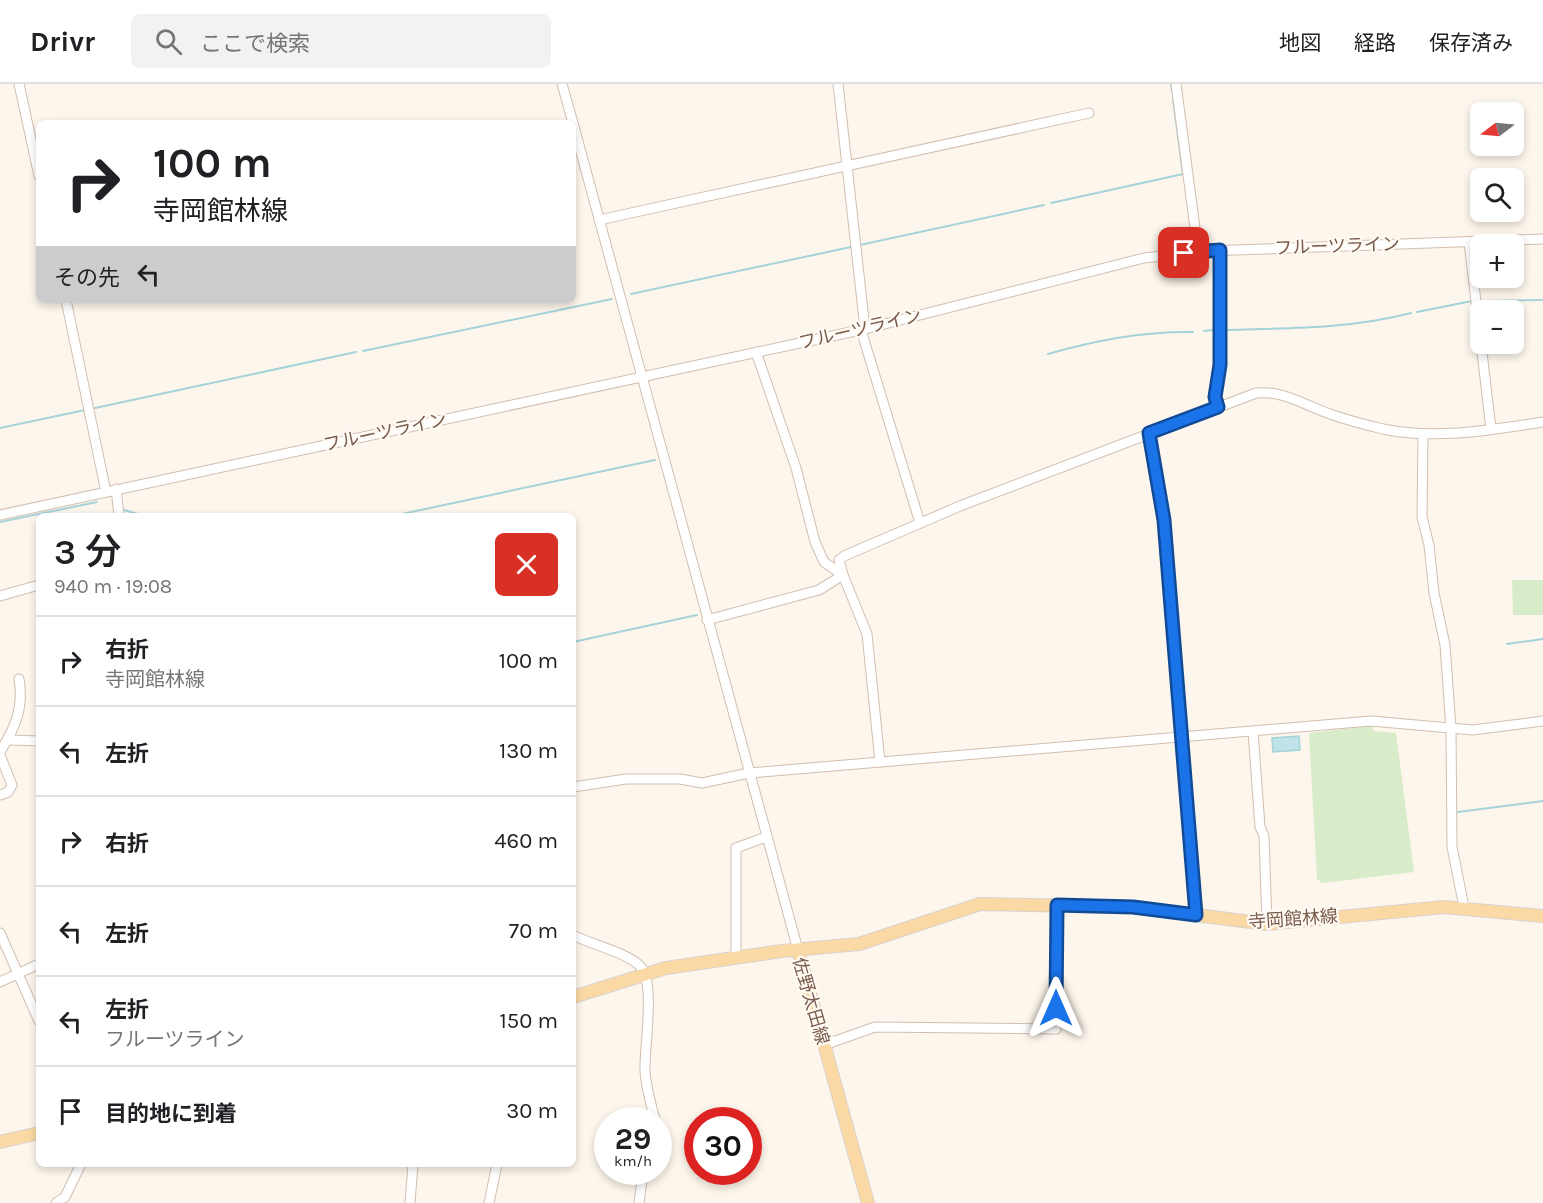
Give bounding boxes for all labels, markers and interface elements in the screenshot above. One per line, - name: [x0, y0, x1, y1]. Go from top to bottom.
- search box: [131, 14, 551, 68]
- text: Drivr: [30, 25, 95, 58]
- icon: search: [152, 25, 185, 58]
- text: ここで検索: [200, 31, 310, 57]
- text: 地図: [1279, 31, 1321, 55]
- text: 経路: [1354, 31, 1396, 55]
- text: 保存済み: [1429, 31, 1513, 55]
- north arrow: [1470, 102, 1524, 156]
- map controls: [1470, 102, 1524, 354]
- text: 100 m: [153, 138, 272, 188]
- icon: right: [54, 144, 132, 222]
- button: search: [1470, 168, 1524, 222]
- text: 寺岡館林線: [153, 195, 288, 227]
- pin: [1158, 227, 1209, 278]
- street label: フルーツライン: [1274, 233, 1400, 259]
- button: +: [1470, 234, 1524, 288]
- icon: arrive: [1167, 236, 1200, 269]
- icon: left: [132, 258, 165, 291]
- text: その先: [54, 265, 120, 291]
- button: −: [1470, 300, 1524, 354]
- street label: フルーツライン: [796, 304, 924, 354]
- street label: フルーツライン: [321, 408, 449, 456]
- text: 3 分: [54, 531, 121, 573]
- button: close: [495, 533, 558, 596]
- text: 940 m · 19:08: [54, 575, 172, 598]
- text: 右折: [105, 637, 149, 663]
- icon: right: [54, 645, 87, 678]
- text: 100 m: [499, 648, 558, 674]
- text: 寺岡館林線: [105, 668, 205, 691]
- icon: left: [54, 735, 87, 768]
- text: 130 m: [499, 738, 558, 764]
- text: 左折: [105, 741, 149, 767]
- icon: right: [54, 825, 87, 858]
- text: 460 m: [494, 828, 558, 854]
- text: 右折: [105, 831, 149, 857]
- street label: 寺岡館林線: [1247, 905, 1339, 933]
- icon: left: [54, 915, 87, 948]
- text: 70 m: [509, 918, 558, 944]
- text: 左折: [105, 921, 149, 947]
- street label: 佐野太田線: [788, 955, 834, 1047]
- position arrow: [1024, 976, 1088, 1040]
- text: 左折: [105, 997, 149, 1023]
- icon: left: [54, 1005, 87, 1038]
- text: 150 m: [499, 1008, 558, 1034]
- text: フルーツライン: [105, 1028, 245, 1051]
- icon: arrive: [54, 1095, 87, 1128]
- text: 30 m: [506, 1098, 558, 1124]
- text: 目的地に到着: [105, 1101, 237, 1127]
- speed limit sign: 30: [684, 1107, 762, 1185]
- text: 29: [615, 1121, 651, 1157]
- text: km/h: [614, 1152, 652, 1170]

